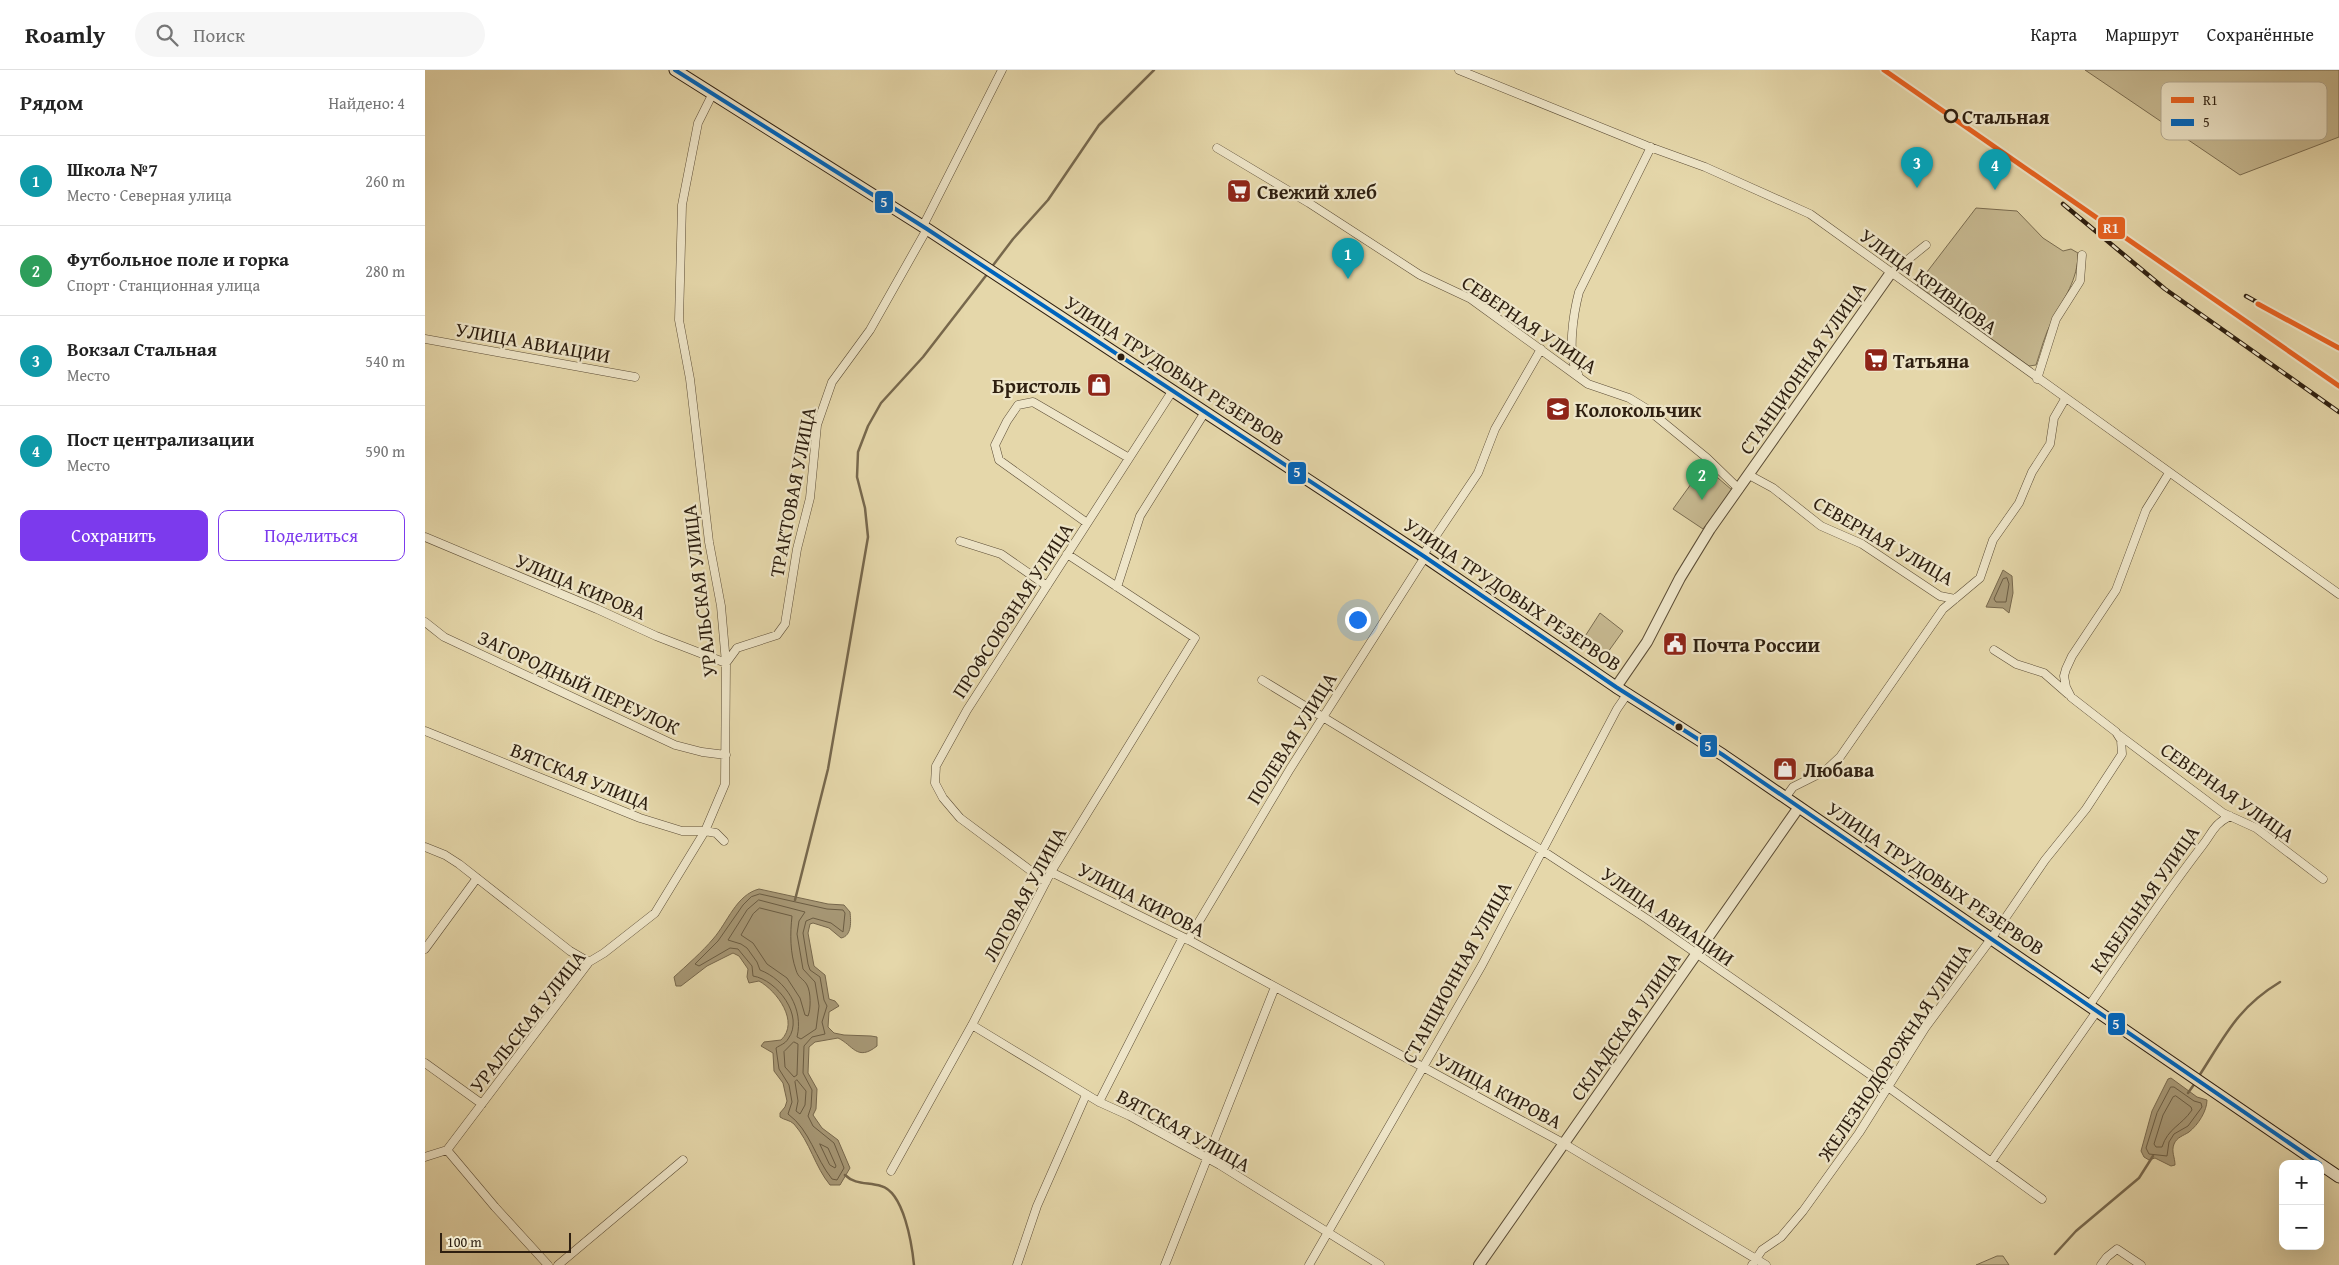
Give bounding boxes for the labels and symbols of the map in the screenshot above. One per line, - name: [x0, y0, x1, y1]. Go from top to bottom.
- legend: [2161, 82, 2327, 140]
- text: R1: [2203, 90, 2218, 110]
- place label: Стальная: [1962, 102, 2050, 131]
- marker: Стальная: [1944, 109, 1958, 123]
- text: 5: [2203, 112, 2210, 132]
- pin: 3: [1901, 147, 1933, 188]
- pin: 4: [1979, 149, 2011, 190]
- place label: Свежий хлеб: [1257, 177, 1377, 206]
- supermarket icon: Свежий хлеб: [1226, 178, 1252, 204]
- line badge: 5: [874, 190, 894, 214]
- text: 5: [880, 192, 888, 212]
- line badge: R1: [2097, 216, 2126, 240]
- text: R1: [2103, 218, 2119, 238]
- street label: УЛИЦА КРИВЦОВА: [1854, 221, 2004, 341]
- pin: 1: [1332, 238, 1364, 279]
- street label: СЕВЕРНАЯ УЛИЦА: [1456, 268, 1604, 380]
- street label: СТАНЦИОННАЯ УЛИЦА: [1732, 276, 1872, 460]
- street label: УЛИЦА ТРУДОВЫХ РЕЗЕРВОВ: [1059, 288, 1291, 452]
- street label: УЛИЦА АВИАЦИИ: [453, 314, 613, 370]
- place label: Татьяна: [1893, 346, 1970, 375]
- supermarket icon: Татьяна: [1863, 347, 1889, 373]
- unlabelled marker: [1116, 352, 1126, 362]
- place label: Бристоль: [992, 371, 1081, 400]
- shop icon: Бристоль: [1086, 372, 1112, 398]
- place label: Колокольчик: [1575, 395, 1702, 424]
- school or university icon: Колокольчик: [1545, 396, 1571, 422]
- street label: ТРАКТОВАЯ УЛИЦА: [761, 404, 823, 580]
- pin: 2: [1686, 459, 1718, 500]
- line badge: 5: [1287, 461, 1307, 485]
- text: 5: [1293, 462, 1301, 482]
- street label: СЕВЕРНАЯ УЛИЦА: [1808, 488, 1960, 592]
- street label: УРАЛЬСКАЯ УЛИЦА: [674, 503, 724, 679]
- street label: УЛИЦА ТРУДОВЫХ РЕЗЕРВОВ: [1398, 510, 1628, 678]
- street label: ПРОФСОЮЗНАЯ УЛИЦА: [944, 516, 1080, 704]
- street label: УЛИЦА КИРОВА: [511, 545, 651, 627]
- your location: [1345, 607, 1371, 633]
- street label: ЗАГОРОДНЫЙ ПЕРЕУЛОК: [473, 622, 685, 742]
- place label: Почта России: [1693, 630, 1821, 659]
- public building icon: Почта России: [1662, 631, 1688, 657]
- street label: ПОЛЕВАЯ УЛИЦА: [1239, 666, 1343, 810]
- unlabelled marker: [1674, 722, 1684, 732]
- line badge: 5: [1699, 734, 1718, 758]
- street label: ВЯТСКАЯ УЛИЦА: [506, 735, 656, 817]
- street label: СЕВЕРНАЯ УЛИЦА: [2155, 735, 2301, 849]
- text: 5: [1704, 736, 1712, 756]
- place label: Любава: [1803, 755, 1875, 784]
- shop icon: Любава: [1772, 756, 1798, 782]
- street label: УЛИЦА ТРУДОВЫХ РЕЗЕРВОВ: [1821, 794, 2051, 962]
- street label: КАБЕЛЬНАЯ УЛИЦА: [2082, 819, 2206, 979]
- street label: ЛОГОВАЯ УЛИЦА: [975, 822, 1073, 966]
- street label: УЛИЦА КИРОВА: [1073, 854, 1211, 944]
- street label: УЛИЦА АВИАЦИИ: [1595, 859, 1741, 973]
- street label: СТАНЦИОННАЯ УЛИЦА: [1394, 876, 1518, 1068]
- street label: ЖЕЛЕЗНОДОРОЖНАЯ УЛИЦА: [1810, 937, 1978, 1167]
- street label: УРАЛЬСКАЯ УЛИЦА: [462, 944, 592, 1098]
- street label: СКЛАДСКАЯ УЛИЦА: [1563, 946, 1687, 1106]
- line badge: 5: [2107, 1012, 2126, 1036]
- text: 5: [2112, 1014, 2120, 1034]
- street label: УЛИЦА КИРОВА: [1430, 1044, 1568, 1136]
- street label: ВЯТСКАЯ УЛИЦА: [1112, 1081, 1256, 1179]
- scale bar: [440, 1230, 571, 1253]

